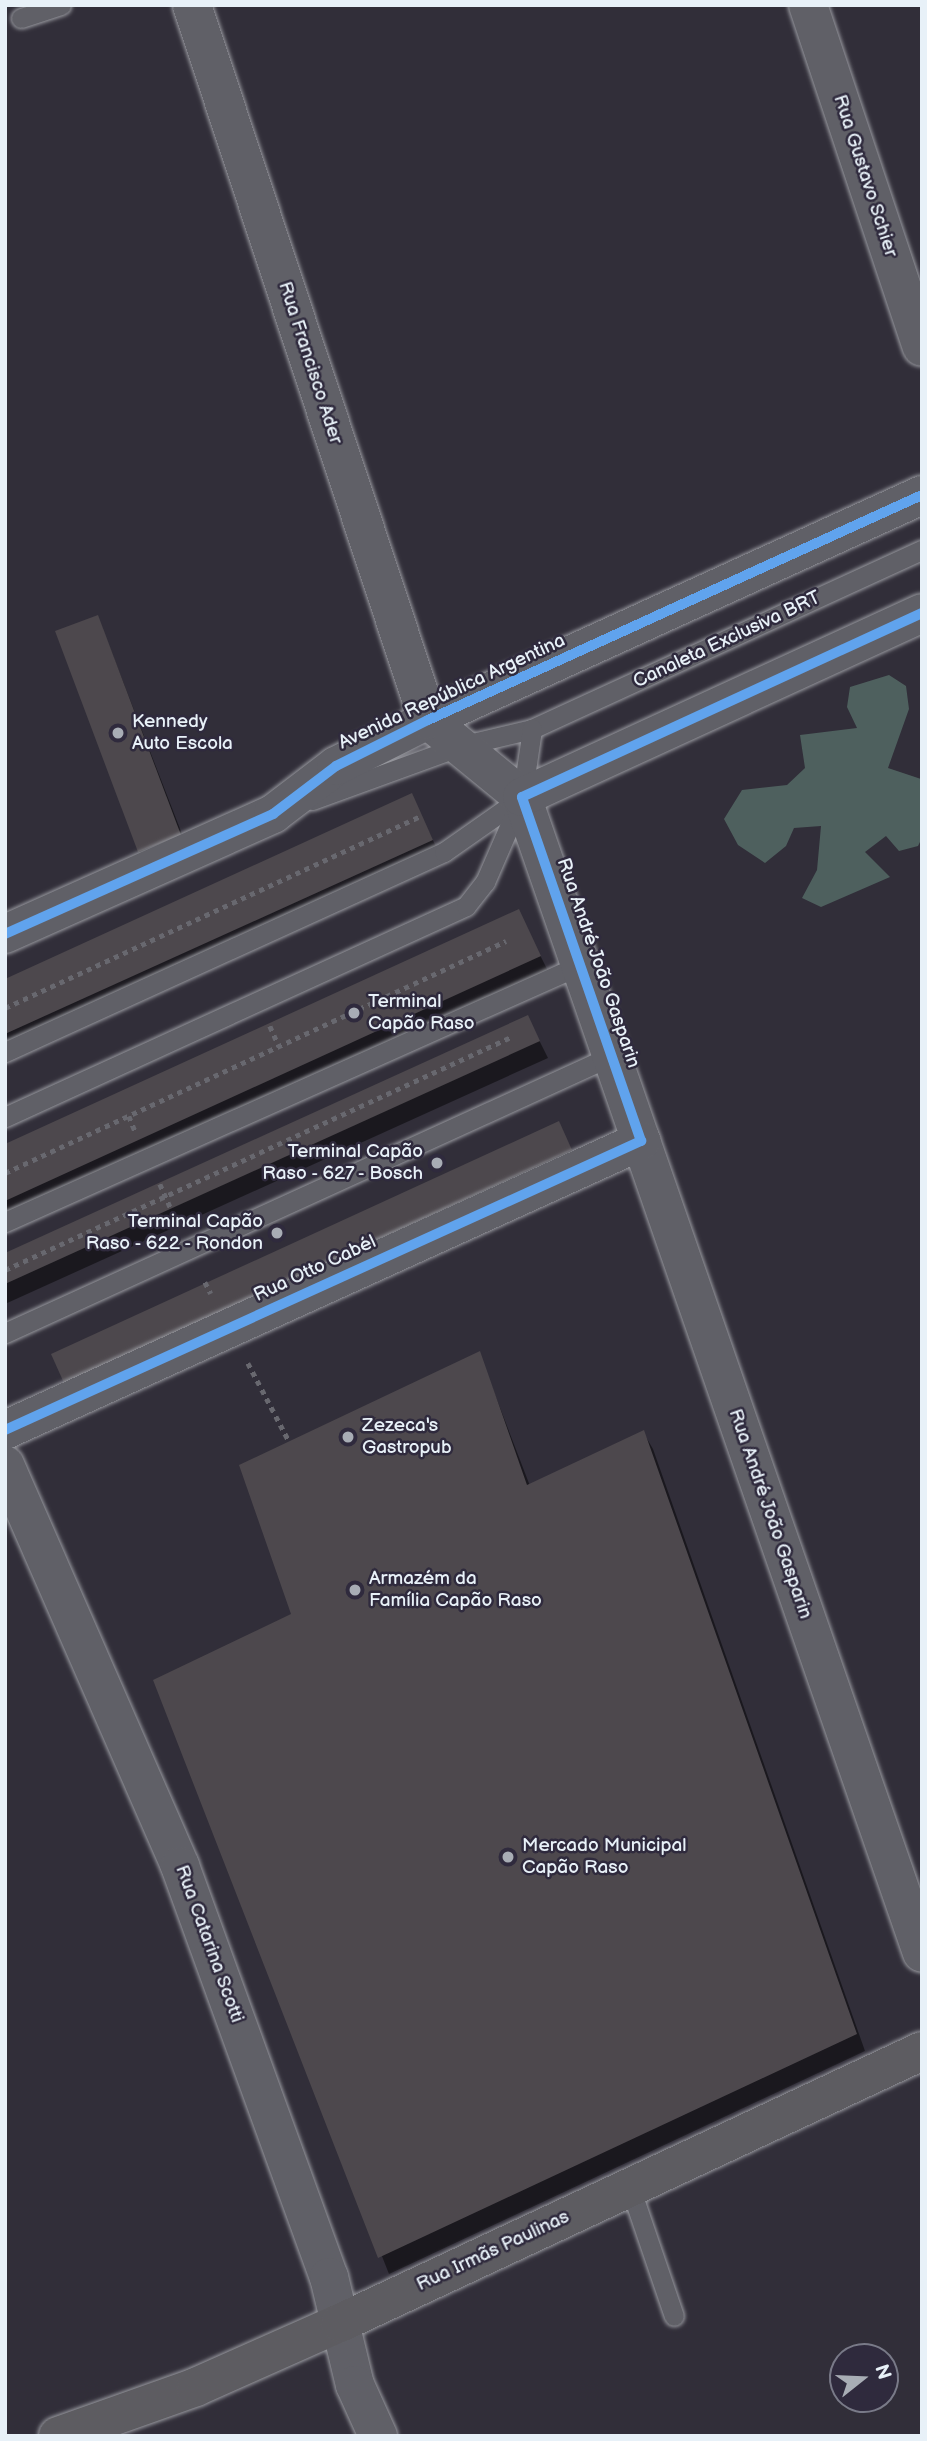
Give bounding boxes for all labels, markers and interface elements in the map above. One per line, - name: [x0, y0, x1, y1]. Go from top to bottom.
- street label: Rua Gustavo Schier: [828, 92, 902, 260]
- street label: Rua Francisco Ader: [273, 279, 347, 447]
- street label: Canaleta Exclusiva BRT: [630, 587, 824, 693]
- street label: Avenida República Argentina: [335, 629, 569, 755]
- place label: Kennedy Auto Escola: [132, 711, 233, 755]
- marker: Kennedy Auto Escola: [110, 725, 126, 741]
- street label: Rua André João Gasparin: [551, 855, 645, 1071]
- place label: Terminal Capão Raso: [368, 991, 475, 1035]
- marker: Terminal Capão Raso: [346, 1005, 362, 1021]
- place label: Terminal Capão Raso - 627 - Bosch: [258, 1141, 423, 1185]
- marker: Terminal Capão Raso - 627 - Bosch: [429, 1155, 445, 1171]
- place label: Terminal Capão Raso - 622 - Rondon: [83, 1211, 263, 1255]
- marker: Terminal Capão Raso - 622 - Rondon: [269, 1225, 285, 1241]
- street label: Rua Otto Cabél: [250, 1231, 380, 1307]
- street label: Rua André João Gasparin: [723, 1406, 817, 1622]
- place label: Zezeca's Gastropub: [362, 1415, 452, 1459]
- marker: Zezeca's Gastropub: [340, 1429, 356, 1445]
- place label: Armazém da Família Capão Raso: [369, 1568, 542, 1612]
- marker: Armazém da Família Capão Raso: [347, 1582, 363, 1598]
- place label: Mercado Municipal Capão Raso: [522, 1835, 687, 1879]
- marker: Mercado Municipal Capão Raso: [500, 1849, 516, 1865]
- street label: Rua Catarina Scotti: [170, 1862, 248, 2026]
- street label: Rua Irmãs Paulinas: [413, 2206, 573, 2296]
- north arrow: [829, 2343, 899, 2413]
- text: N: [869, 2362, 896, 2382]

